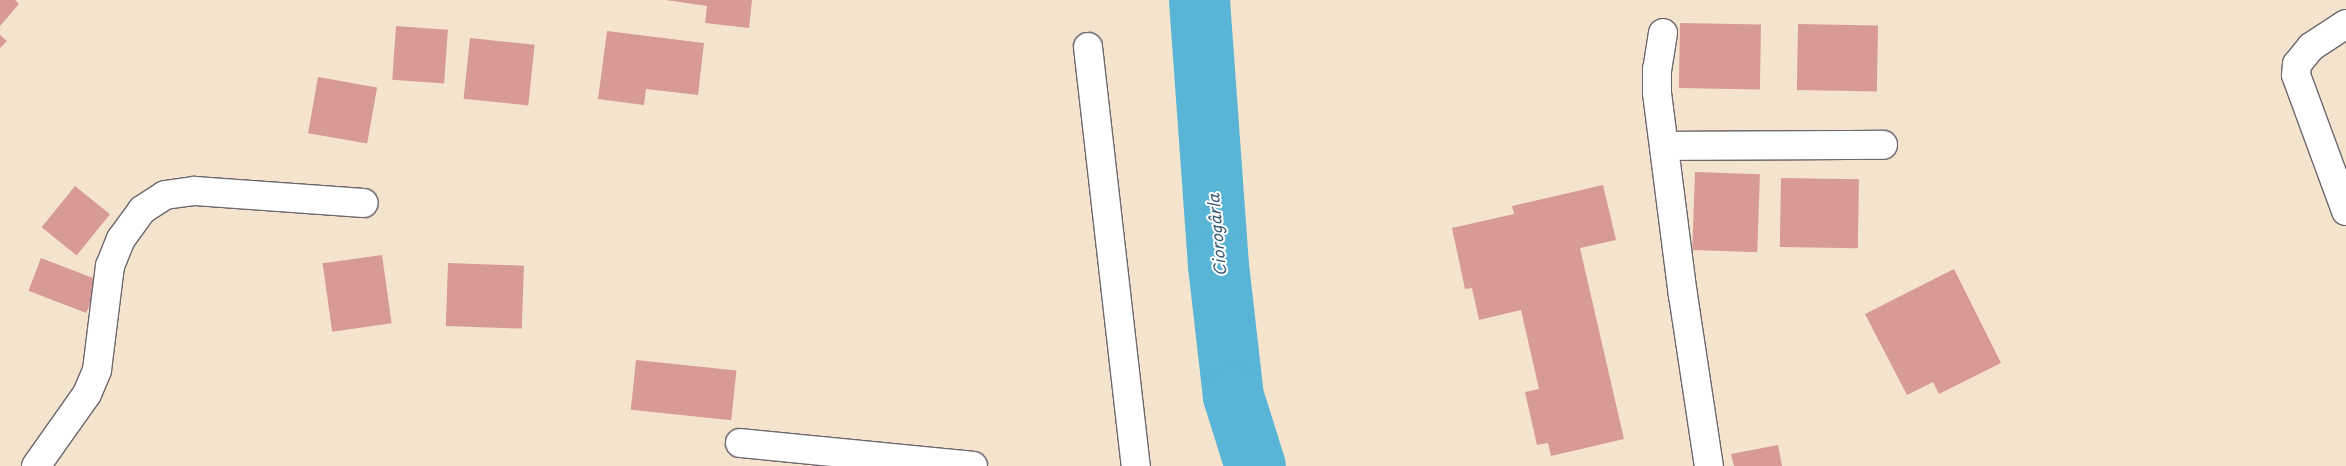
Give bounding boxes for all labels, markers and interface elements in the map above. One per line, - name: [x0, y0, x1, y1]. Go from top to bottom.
- water label: Ciorogârla: [1203, 193, 1229, 277]

